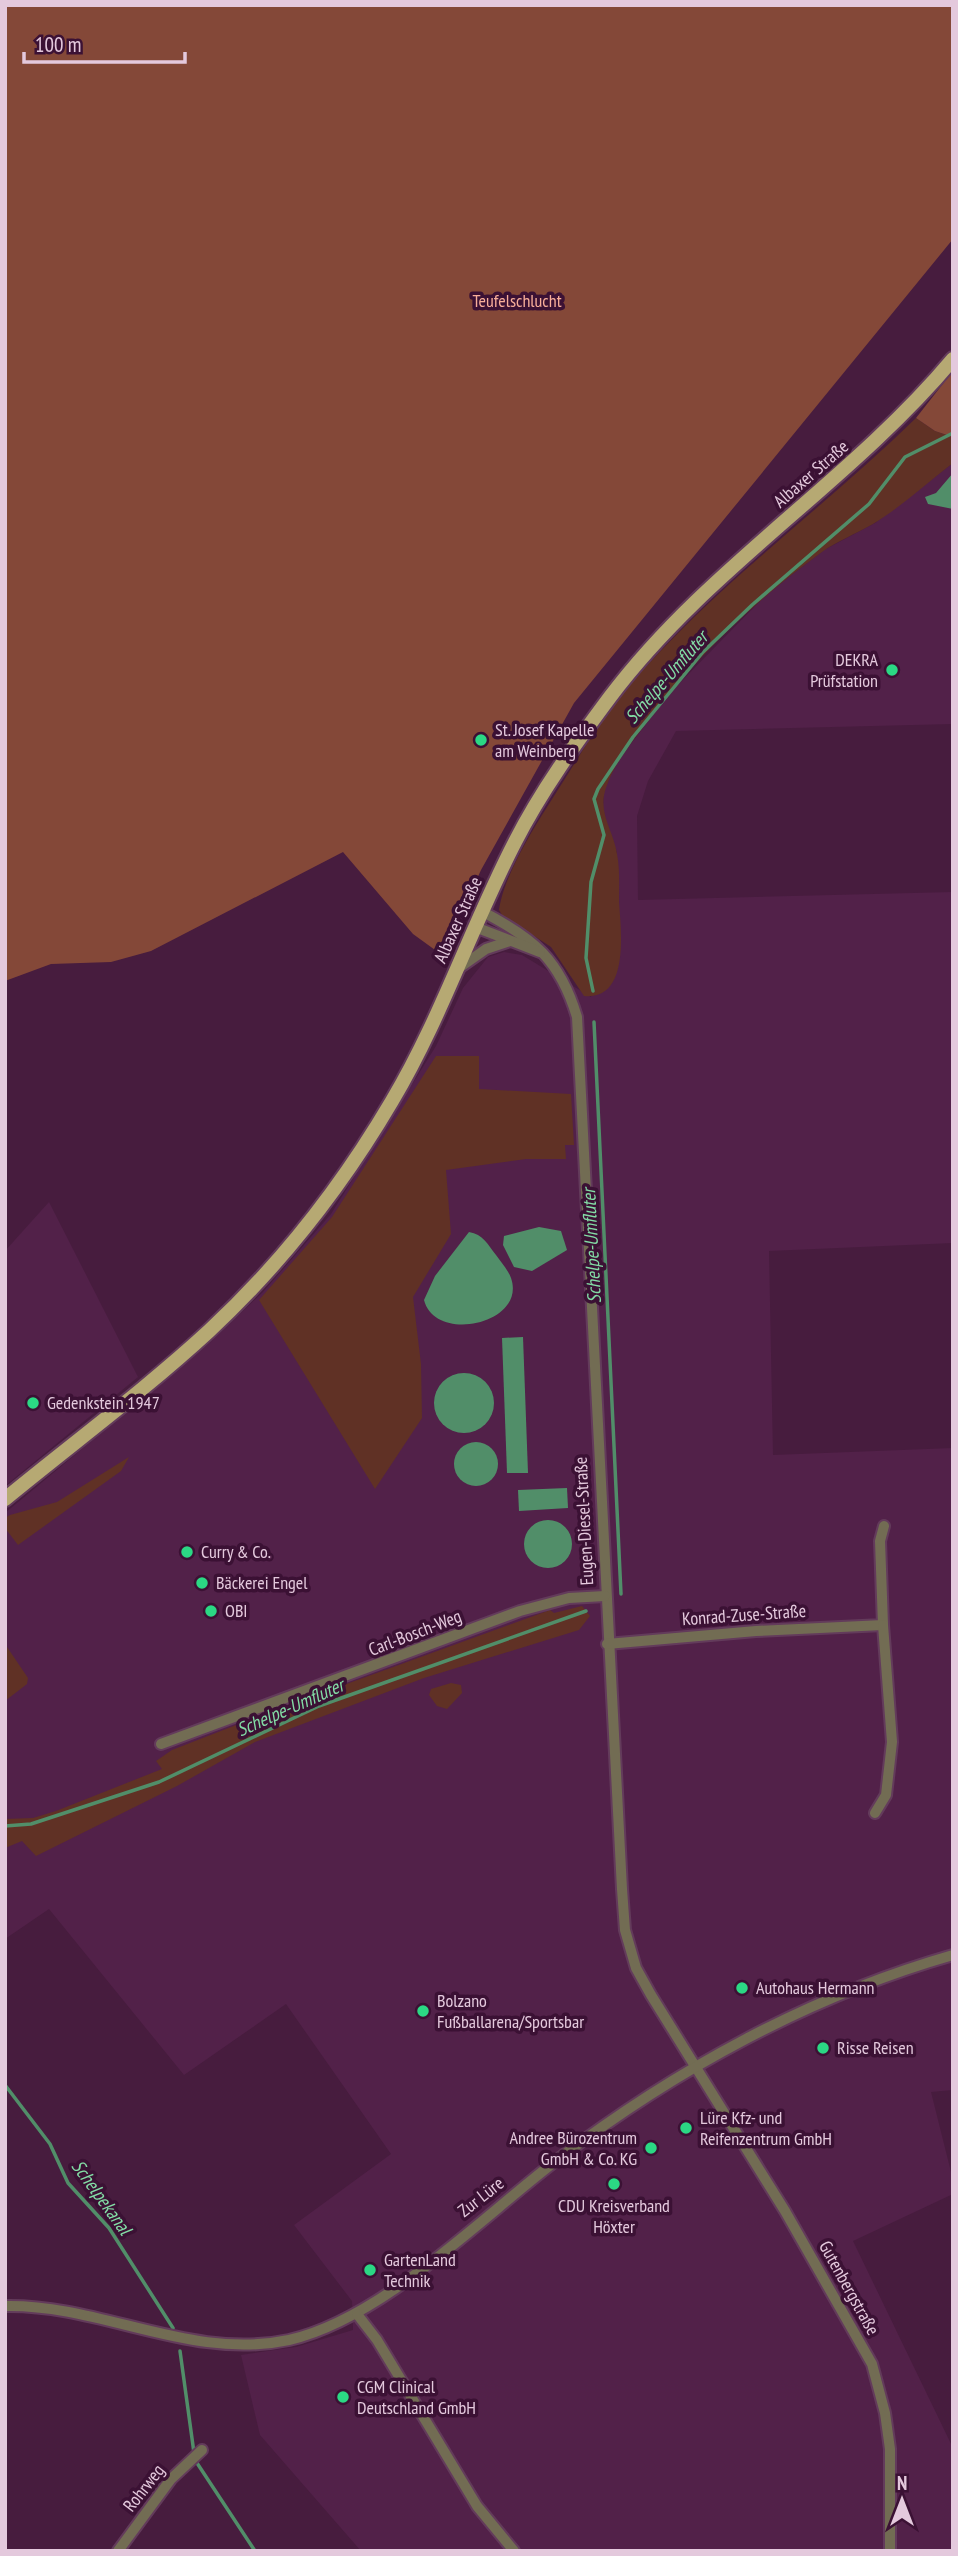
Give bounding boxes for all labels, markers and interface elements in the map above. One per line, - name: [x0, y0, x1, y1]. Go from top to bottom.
- scale bar: [24, 21, 186, 65]
- text: 100 m: [35, 31, 81, 58]
- park label: Teufelschlucht: [472, 289, 562, 312]
- street label: Albaxer Straße: [768, 435, 853, 512]
- water label: Schelpe-Umfluter: [619, 624, 715, 728]
- place label: DEKRA Prüfstation: [810, 648, 878, 692]
- marker: DEKRA Prüfstation: [884, 662, 900, 678]
- place label: St. Josef Kapelle am Weinberg: [495, 718, 594, 762]
- marker: St. Josef Kapelle am Weinberg: [473, 732, 489, 748]
- street label: Albaxer Straße: [428, 873, 487, 966]
- water label: Schelpe-Umfluter: [576, 1185, 606, 1304]
- place label: Gedenkstein 1947: [47, 1391, 160, 1414]
- marker: Gedenkstein 1947: [25, 1395, 41, 1411]
- street label: Eugen-Diesel-Straße: [569, 1456, 598, 1586]
- place label: Curry & Co.: [201, 1540, 271, 1563]
- marker: Curry & Co.: [179, 1544, 195, 1560]
- place label: Bäckerei Engel: [216, 1571, 308, 1594]
- marker: Bäckerei Engel: [194, 1575, 210, 1591]
- place label: OBI: [225, 1599, 248, 1622]
- street label: Konrad-Zuse-Straße: [681, 1599, 807, 1630]
- marker: OBI: [203, 1603, 219, 1619]
- street label: Carl-Bosch-Weg: [365, 1604, 465, 1661]
- water label: Schelpe-Umfluter: [233, 1672, 350, 1741]
- place label: Autohaus Hermann: [756, 1976, 874, 1999]
- marker: Autohaus Hermann: [734, 1980, 750, 1996]
- place label: Bolzano Fußballarena/Sportsbar: [437, 1989, 584, 2033]
- marker: Bolzano Fußballarena/Sportsbar: [415, 2003, 431, 2019]
- place label: Risse Reisen: [837, 2036, 914, 2059]
- marker: Risse Reisen: [815, 2040, 831, 2056]
- place label: Lüre Kfz- und Reifenzentrum GmbH: [700, 2106, 832, 2150]
- marker: Lüre Kfz- und Reifenzentrum GmbH: [678, 2120, 694, 2136]
- place label: Andree Bürozentrum GmbH & Co. KG: [510, 2126, 637, 2170]
- marker: Andree Bürozentrum GmbH & Co. KG: [643, 2140, 659, 2156]
- water label: Schelpekanal: [67, 2155, 138, 2241]
- street label: Zur Lüre: [453, 2172, 508, 2222]
- marker: CDU Kreisverband Höxter: [606, 2176, 622, 2192]
- place label: CDU Kreisverband Höxter: [558, 2194, 670, 2238]
- street label: Gutenbergstraße: [814, 2237, 885, 2339]
- place label: GartenLand Technik: [384, 2248, 456, 2292]
- marker: GartenLand Technik: [362, 2262, 378, 2278]
- place label: CGM Clinical Deutschland GmbH: [357, 2375, 476, 2419]
- marker: CGM Clinical Deutschland GmbH: [335, 2389, 351, 2405]
- street label: Rohrweg: [118, 2459, 169, 2516]
- north arrow: [867, 2465, 937, 2535]
- text: N: [897, 2471, 907, 2495]

